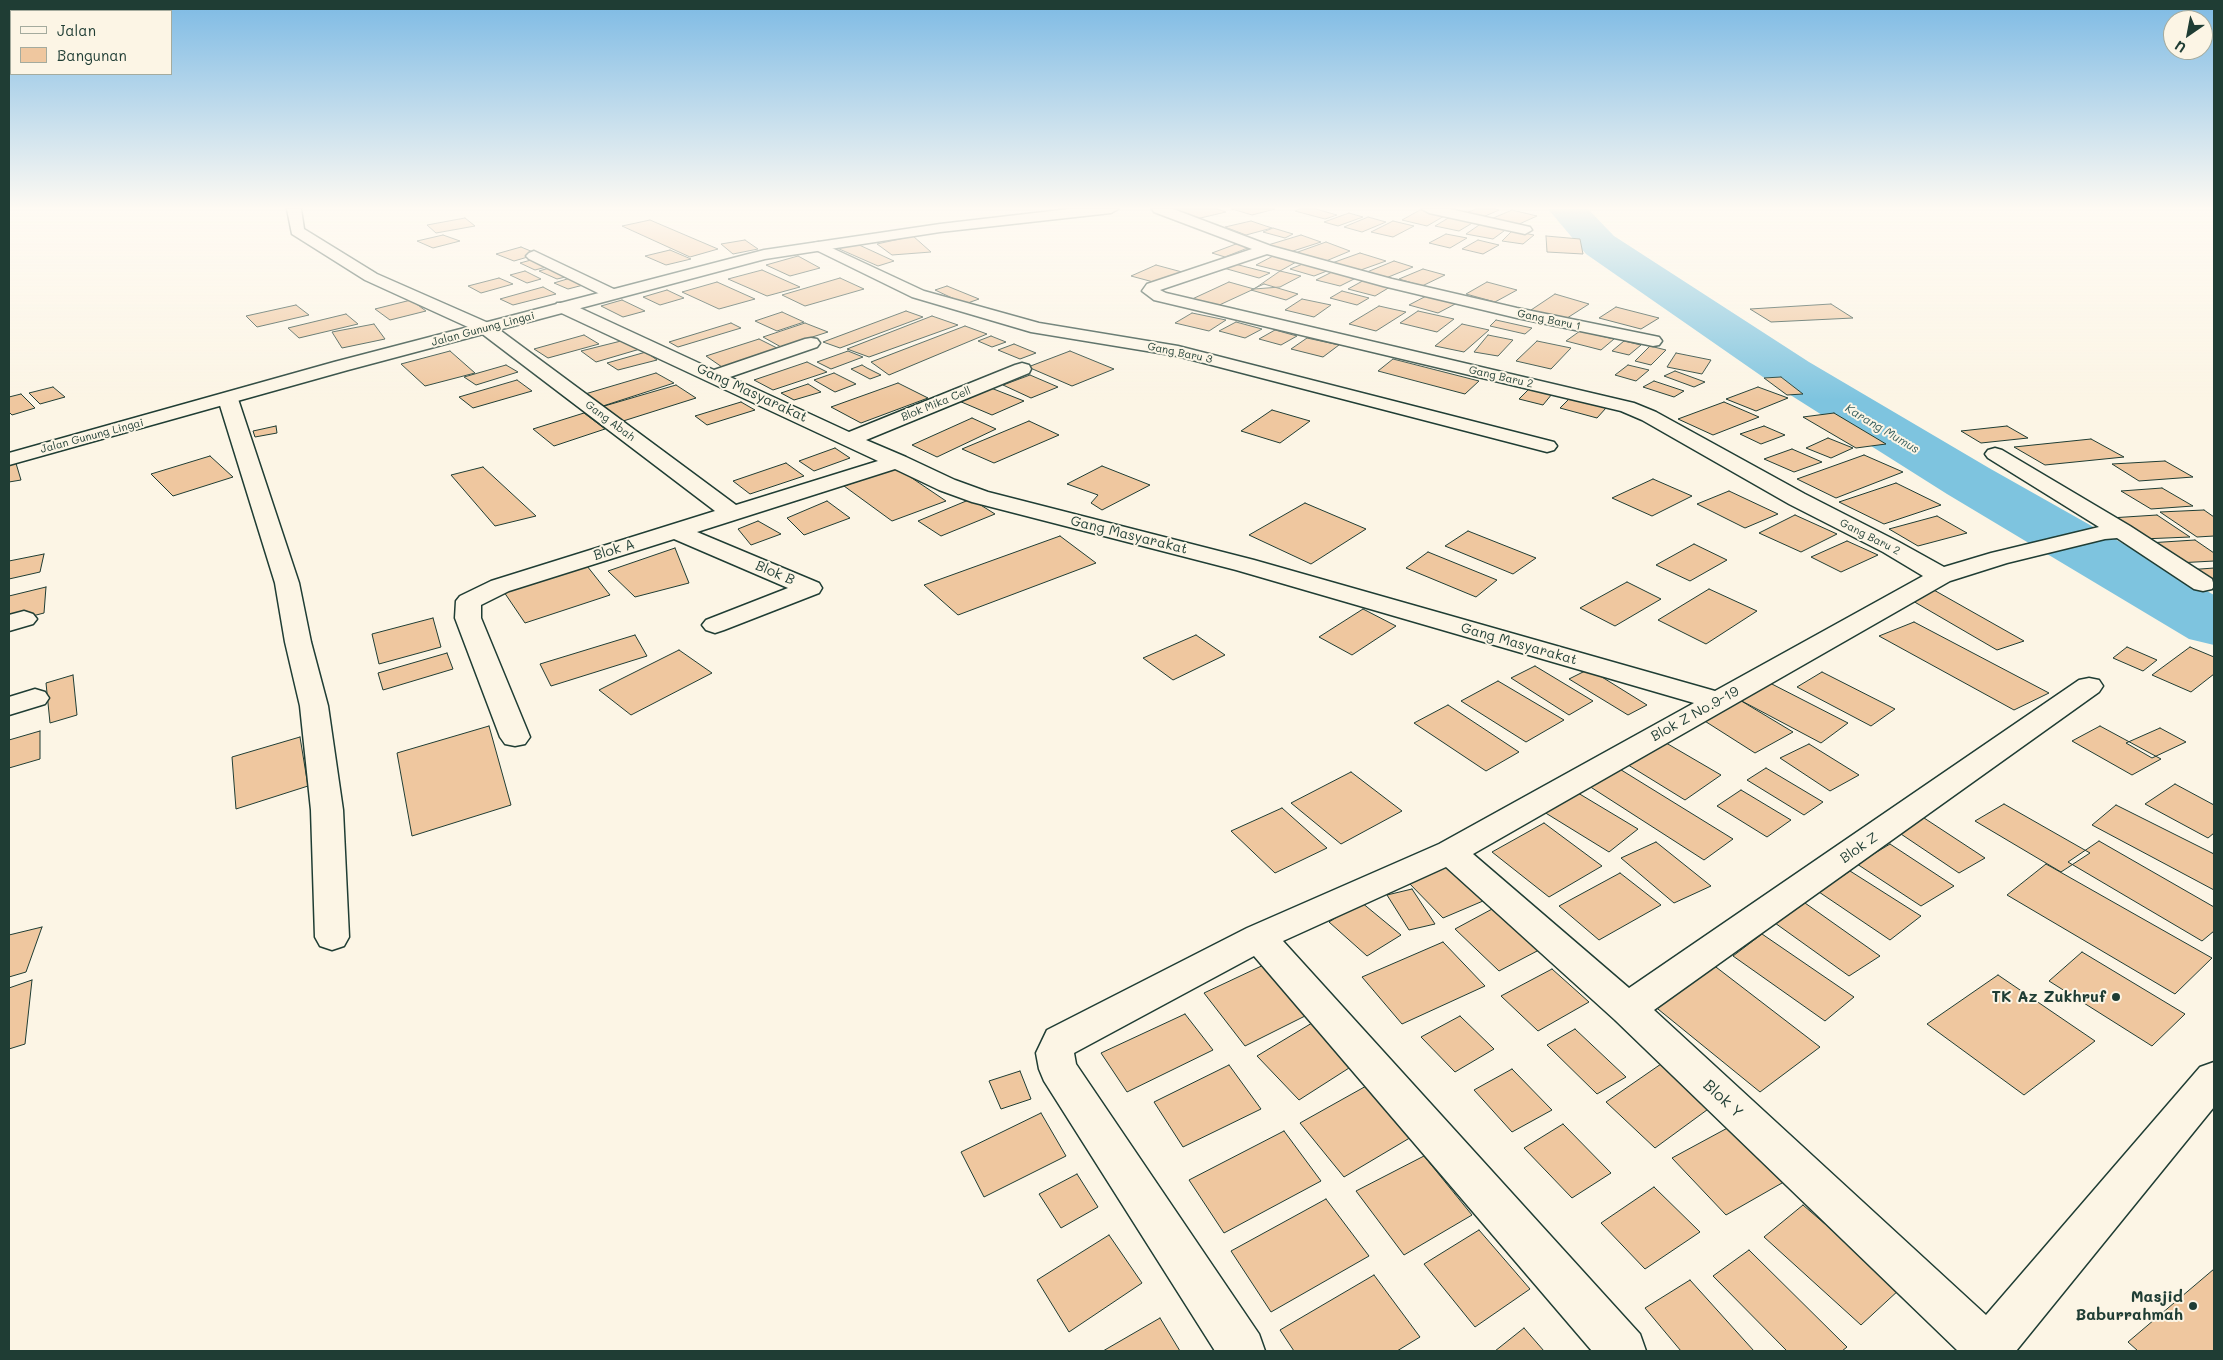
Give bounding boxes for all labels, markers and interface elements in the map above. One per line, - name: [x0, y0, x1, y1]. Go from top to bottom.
- legend: [10, 10, 172, 75]
- north arrow: [2163, 10, 2213, 60]
- text: Jalan: [57, 20, 96, 40]
- text: U: [2171, 37, 2189, 58]
- text: Bangunan: [57, 45, 127, 65]
- street label: Gang Baru 1: [1516, 307, 1582, 333]
- street label: Jalan Gunung Lingai: [430, 309, 536, 349]
- street label: Gang Baru 3: [1146, 340, 1214, 366]
- street label: Gang Masyarakat: [694, 360, 810, 426]
- street label: Gang Baru 2: [1467, 363, 1535, 391]
- street label: Blok Mika Cell: [899, 384, 973, 424]
- street label: Gang Abah: [583, 398, 637, 444]
- water label: Karang Mumus: [1842, 401, 1922, 457]
- street label: Jalan Gunung Lingai: [39, 416, 145, 456]
- street label: Gang Masyarakat: [1069, 512, 1189, 558]
- street label: Gang Baru 2: [1838, 516, 1902, 558]
- street label: Blok A: [591, 536, 637, 564]
- street label: Blok B: [753, 557, 797, 589]
- street label: Gang Masyarakat: [1459, 619, 1579, 669]
- street label: Blok Z No.9-19: [1648, 683, 1742, 745]
- street label: Blok Z: [1837, 829, 1881, 867]
- place label: TK Az Zukhruf: [1992, 987, 2106, 1007]
- marker: TK Az Zukhruf: [2110, 991, 2122, 1003]
- street label: Blok Y: [1699, 1076, 1747, 1122]
- place label: Masjid Baburrahmah: [2075, 1287, 2183, 1325]
- marker: Masjid Baburrahmah: [2187, 1300, 2199, 1312]

